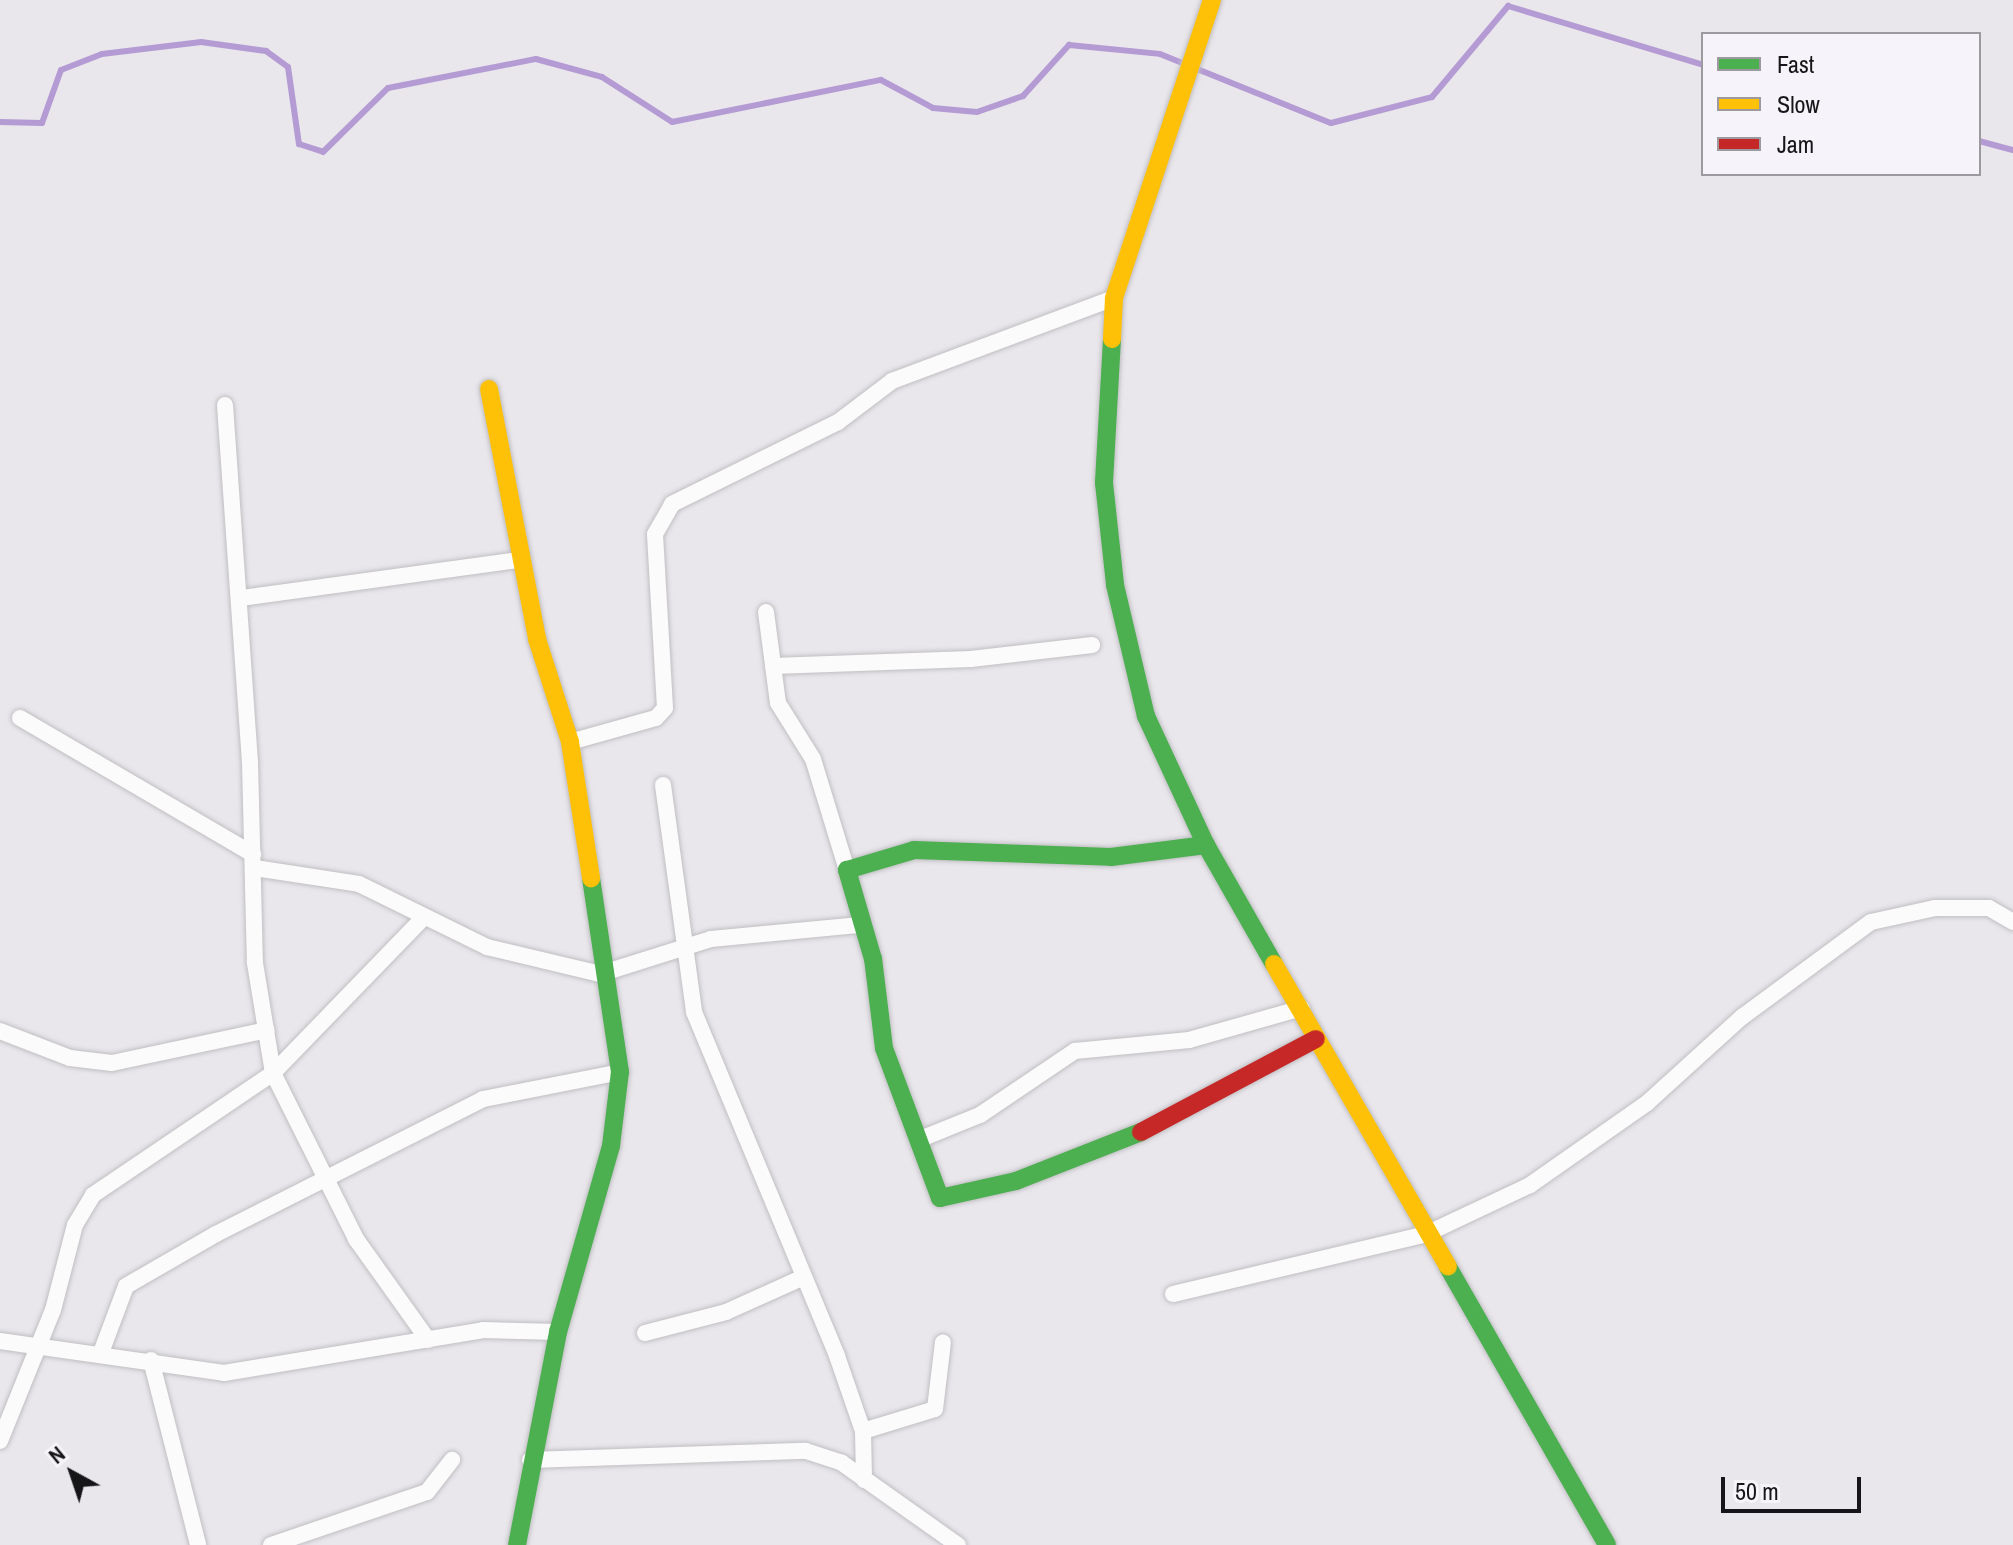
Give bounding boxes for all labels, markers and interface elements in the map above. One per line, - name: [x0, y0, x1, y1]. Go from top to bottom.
- legend: [1701, 32, 1981, 176]
- text: Fast: [1777, 48, 1814, 80]
- text: Slow: [1777, 88, 1820, 120]
- text: Jam: [1777, 128, 1814, 160]
- north arrow: [32, 1433, 112, 1513]
- text: N: [42, 1439, 71, 1470]
- scale bar: [1725, 1461, 1865, 1511]
- text: 50 m: [1735, 1475, 1779, 1507]

